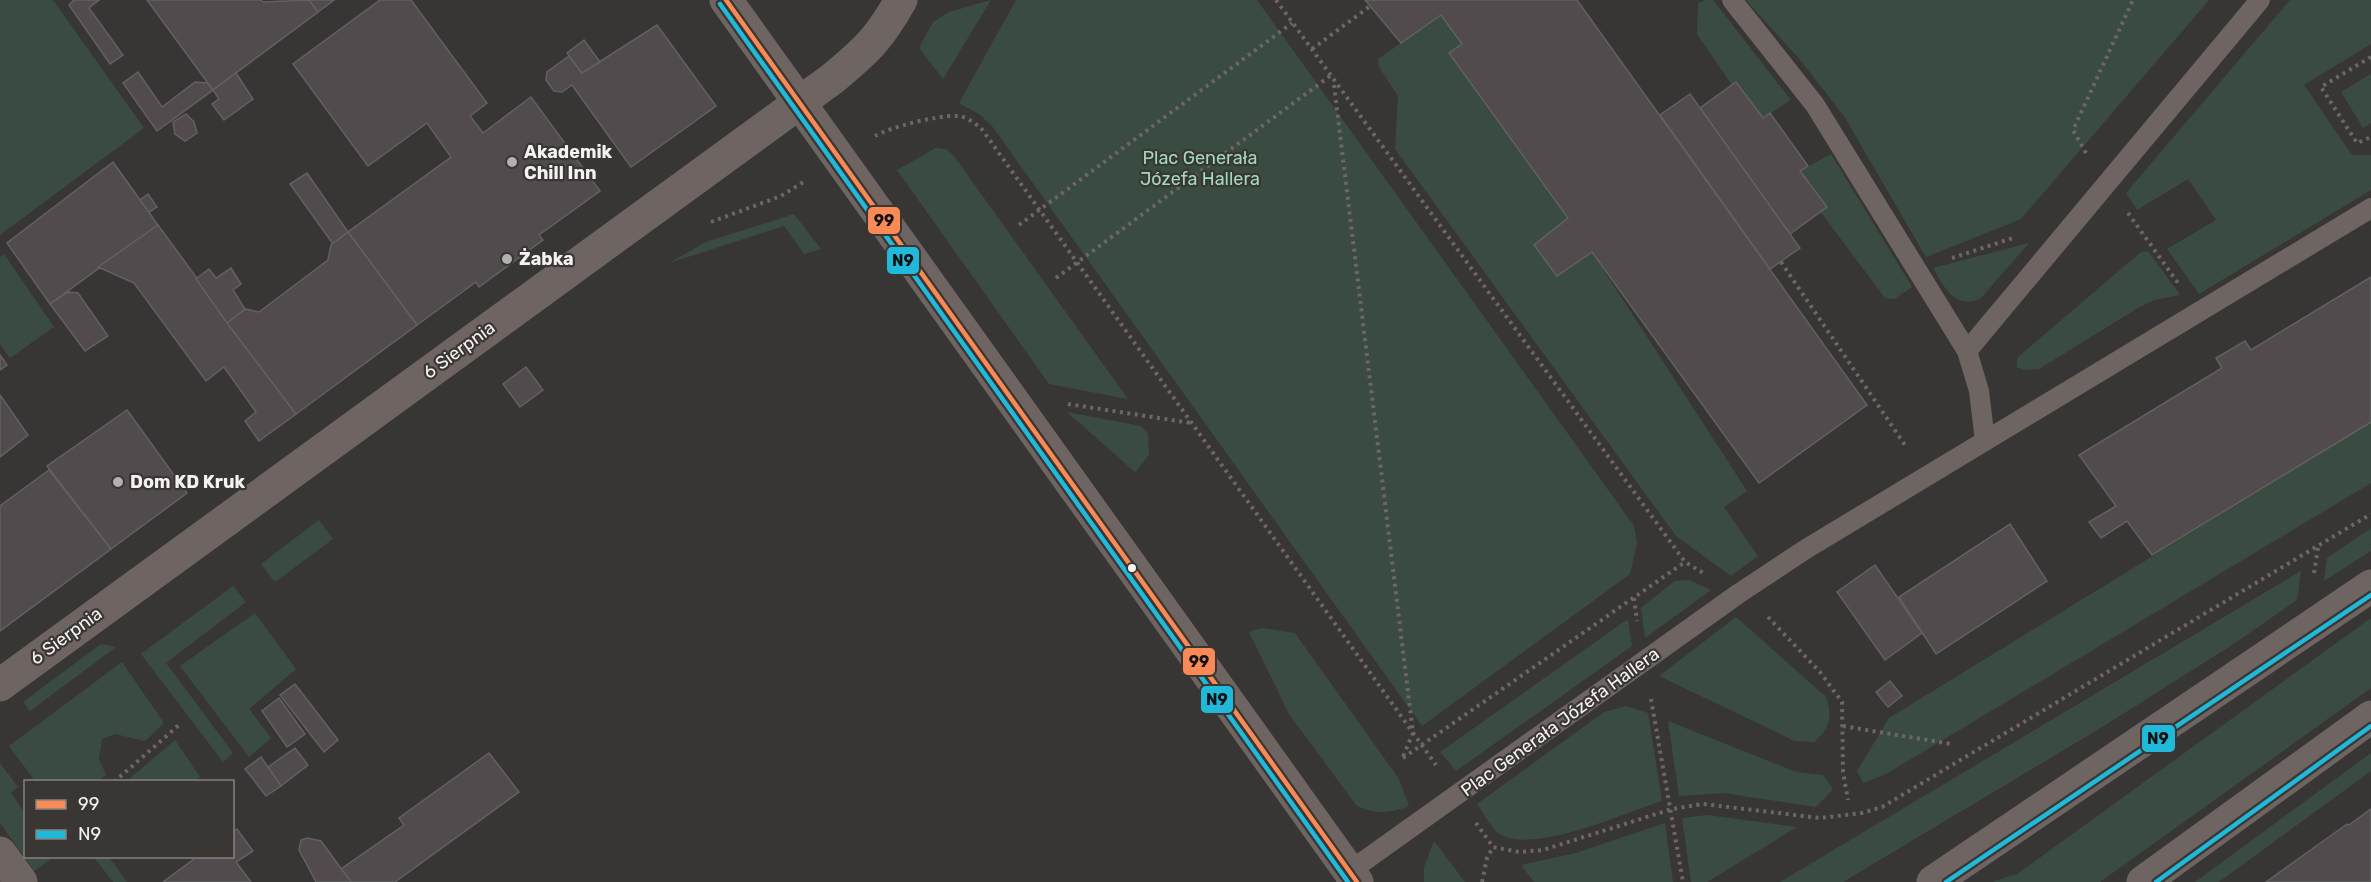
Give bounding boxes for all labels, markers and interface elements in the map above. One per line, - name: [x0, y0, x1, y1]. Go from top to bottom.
- place label: Akademik Chill Inn: [524, 141, 613, 184]
- park label: Plac Generała Józefa Hallera: [1140, 147, 1260, 190]
- marker: Akademik Chill Inn: [505, 155, 519, 169]
- line badge: 99: [867, 206, 901, 235]
- text: 99: [874, 211, 894, 230]
- line badge: N9: [886, 246, 920, 275]
- place label: Żabka: [519, 248, 574, 270]
- text: N9: [892, 251, 914, 270]
- marker: Żabka: [500, 252, 514, 266]
- street label: 6 Sierpnia: [419, 317, 499, 383]
- place label: Dom KD Kruk: [130, 471, 246, 493]
- marker: Dom KD Kruk: [111, 475, 125, 489]
- unlabelled marker: [1126, 562, 1138, 574]
- street label: 6 Sierpnia: [26, 603, 106, 669]
- street label: Plac Generała Józefa Hallera: [1457, 643, 1663, 801]
- line badge: 99: [1182, 647, 1216, 676]
- text: 99: [1189, 652, 1209, 671]
- line badge: N9: [1200, 685, 1234, 714]
- text: N9: [1206, 690, 1228, 709]
- line badge: N9: [2141, 724, 2176, 753]
- text: N9: [2147, 729, 2169, 748]
- legend: [24, 780, 234, 858]
- text: 99: [78, 793, 99, 815]
- text: N9: [78, 823, 101, 845]

